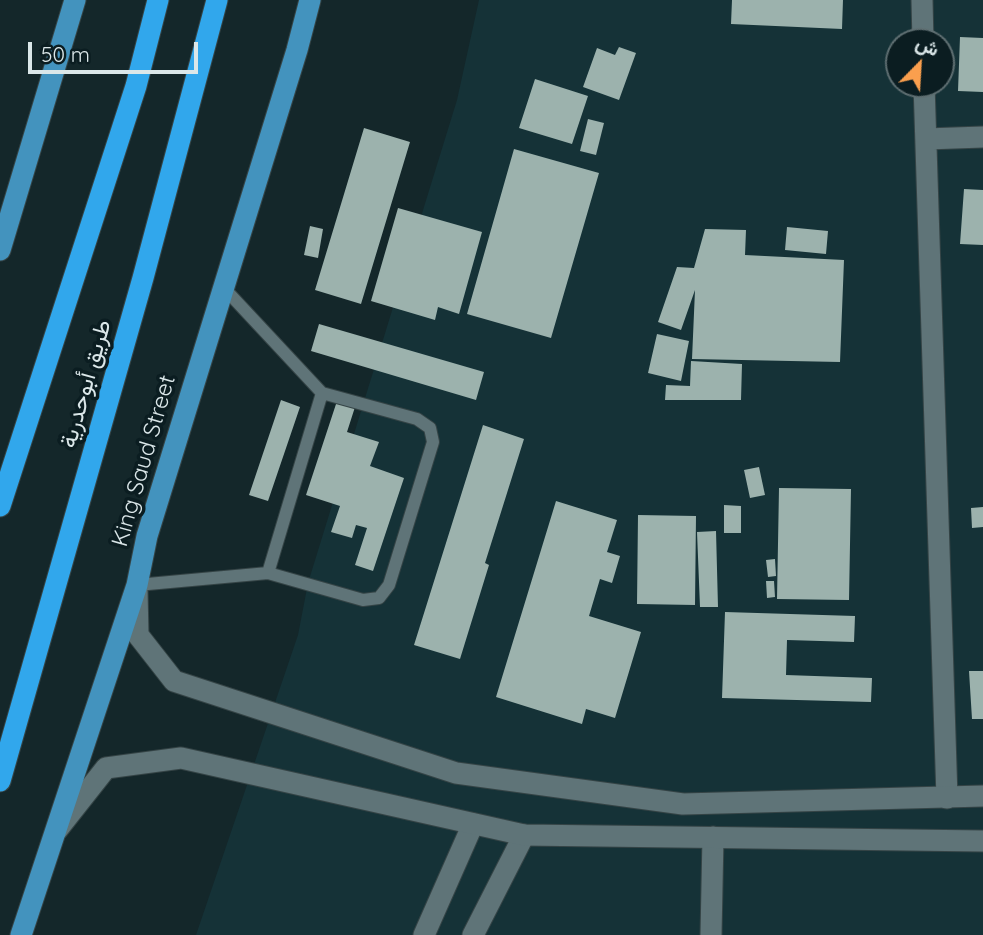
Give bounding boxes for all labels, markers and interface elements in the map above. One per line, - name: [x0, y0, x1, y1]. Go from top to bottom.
- scale bar: [32, 28, 201, 72]
- north arrow: [885, 28, 955, 98]
- text: ش: [912, 30, 943, 61]
- text: 50 m: [41, 41, 90, 67]
- street label: طريق أبوحدرية: [55, 317, 117, 451]
- street label: King Saud Street: [106, 372, 182, 550]

